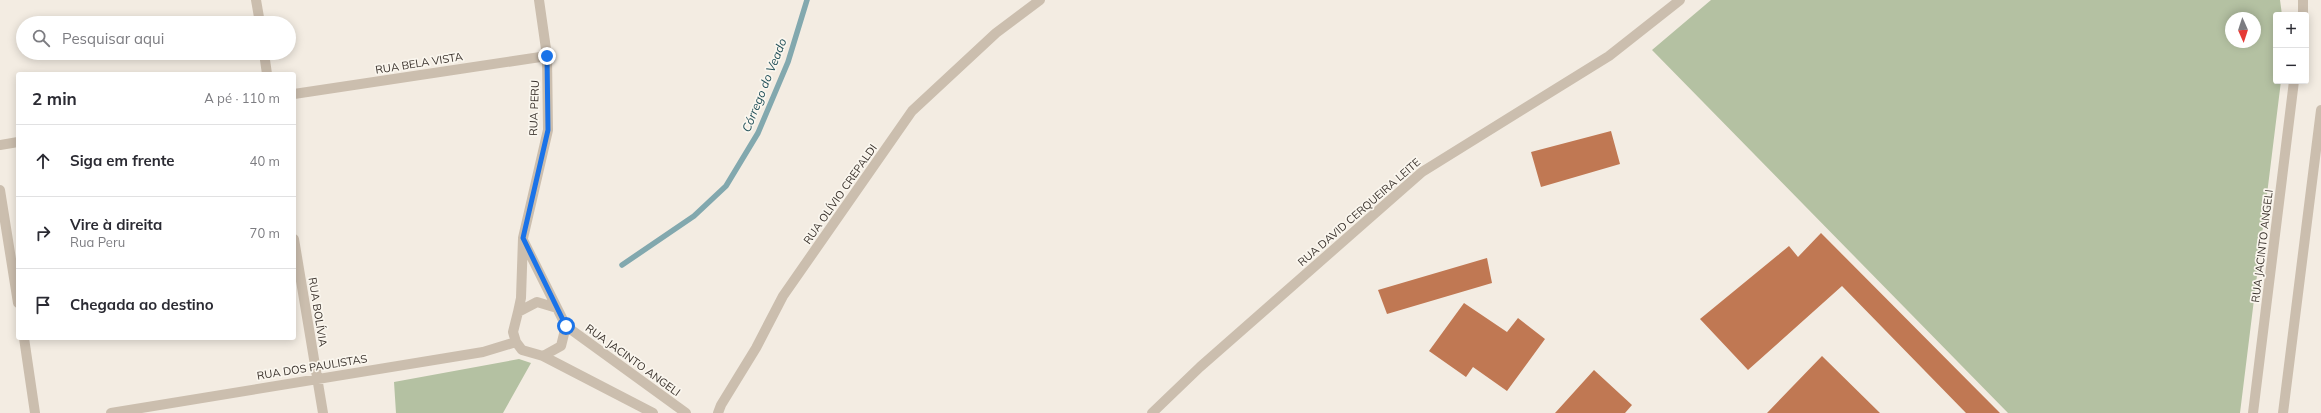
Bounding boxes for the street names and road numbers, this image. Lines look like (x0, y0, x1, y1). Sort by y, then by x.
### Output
street label: RUA BELA VISTA (374, 49, 464, 77)
street label: RUA PERU (526, 80, 542, 136)
street label: RUA OLÍVIO CREPALDI (800, 141, 880, 247)
street label: RUA DAVID CERQUEIRA LEITE (1295, 155, 1423, 269)
street label: RUA JACINTO ANGELI (2248, 189, 2276, 303)
street label: RUA BOLÍVIA (306, 276, 330, 348)
street label: RUA JACINTO ANGELI (583, 321, 683, 399)
street label: RUA DOS PAULISTAS (256, 351, 368, 383)

